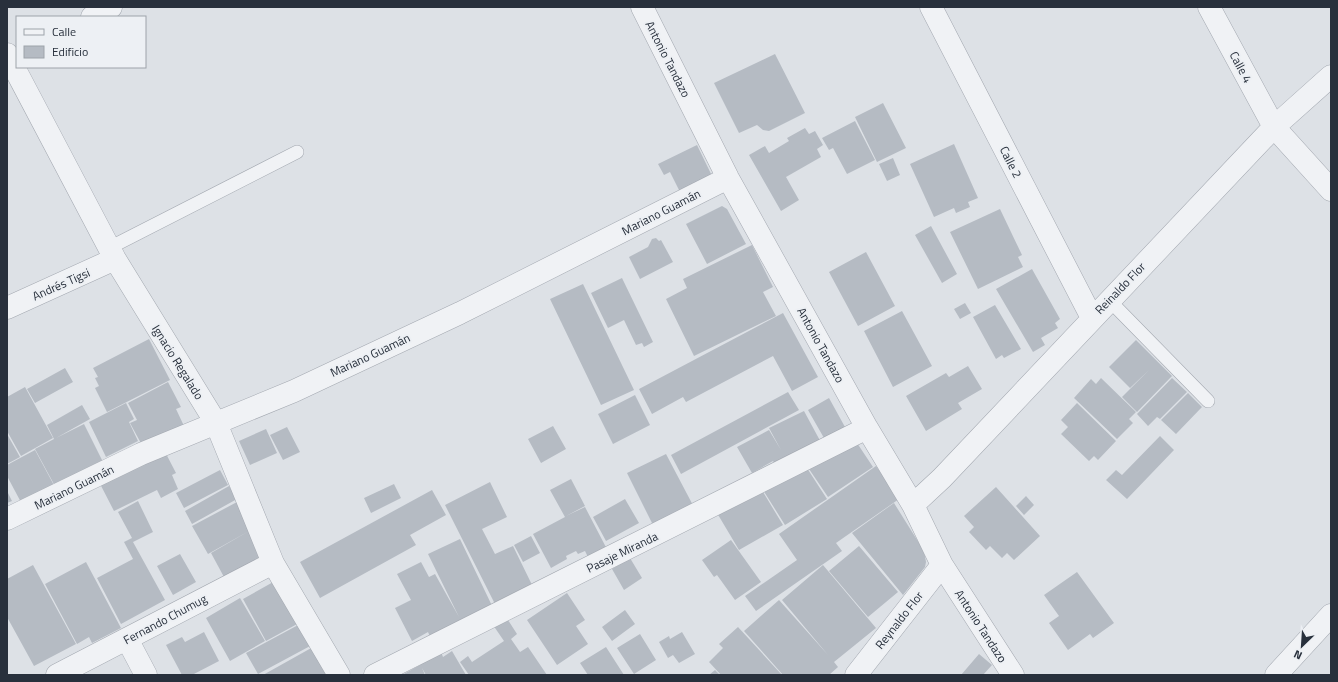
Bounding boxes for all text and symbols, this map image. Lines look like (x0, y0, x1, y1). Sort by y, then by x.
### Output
legend (16, 16, 146, 68)
street label: Antonio Tandazo (640, 17, 696, 101)
text: Calle (52, 22, 76, 41)
text: Edificio (52, 42, 88, 61)
street label: Calle 4 (1225, 48, 1257, 86)
street label: Calle 2 (995, 143, 1027, 181)
street label: Mariano Guamán (618, 184, 704, 240)
street label: Reinaldo Flor (1090, 258, 1150, 318)
street label: Andrés Tigsi (29, 263, 93, 305)
street label: Antonio Tandazo (792, 304, 850, 386)
street label: Ignacio Regalado (147, 321, 209, 403)
street label: Mariano Guamán (327, 328, 413, 382)
street label: Mariano Guamán (31, 459, 117, 515)
street label: Pasaje Miranda (583, 526, 661, 578)
street label: Antonio Tandazo (950, 586, 1012, 666)
street label: Reynaldo Flor (870, 587, 928, 653)
street label: Fernando Chumug (120, 589, 210, 649)
north arrow (1282, 626, 1322, 666)
text: N (1291, 646, 1305, 664)

